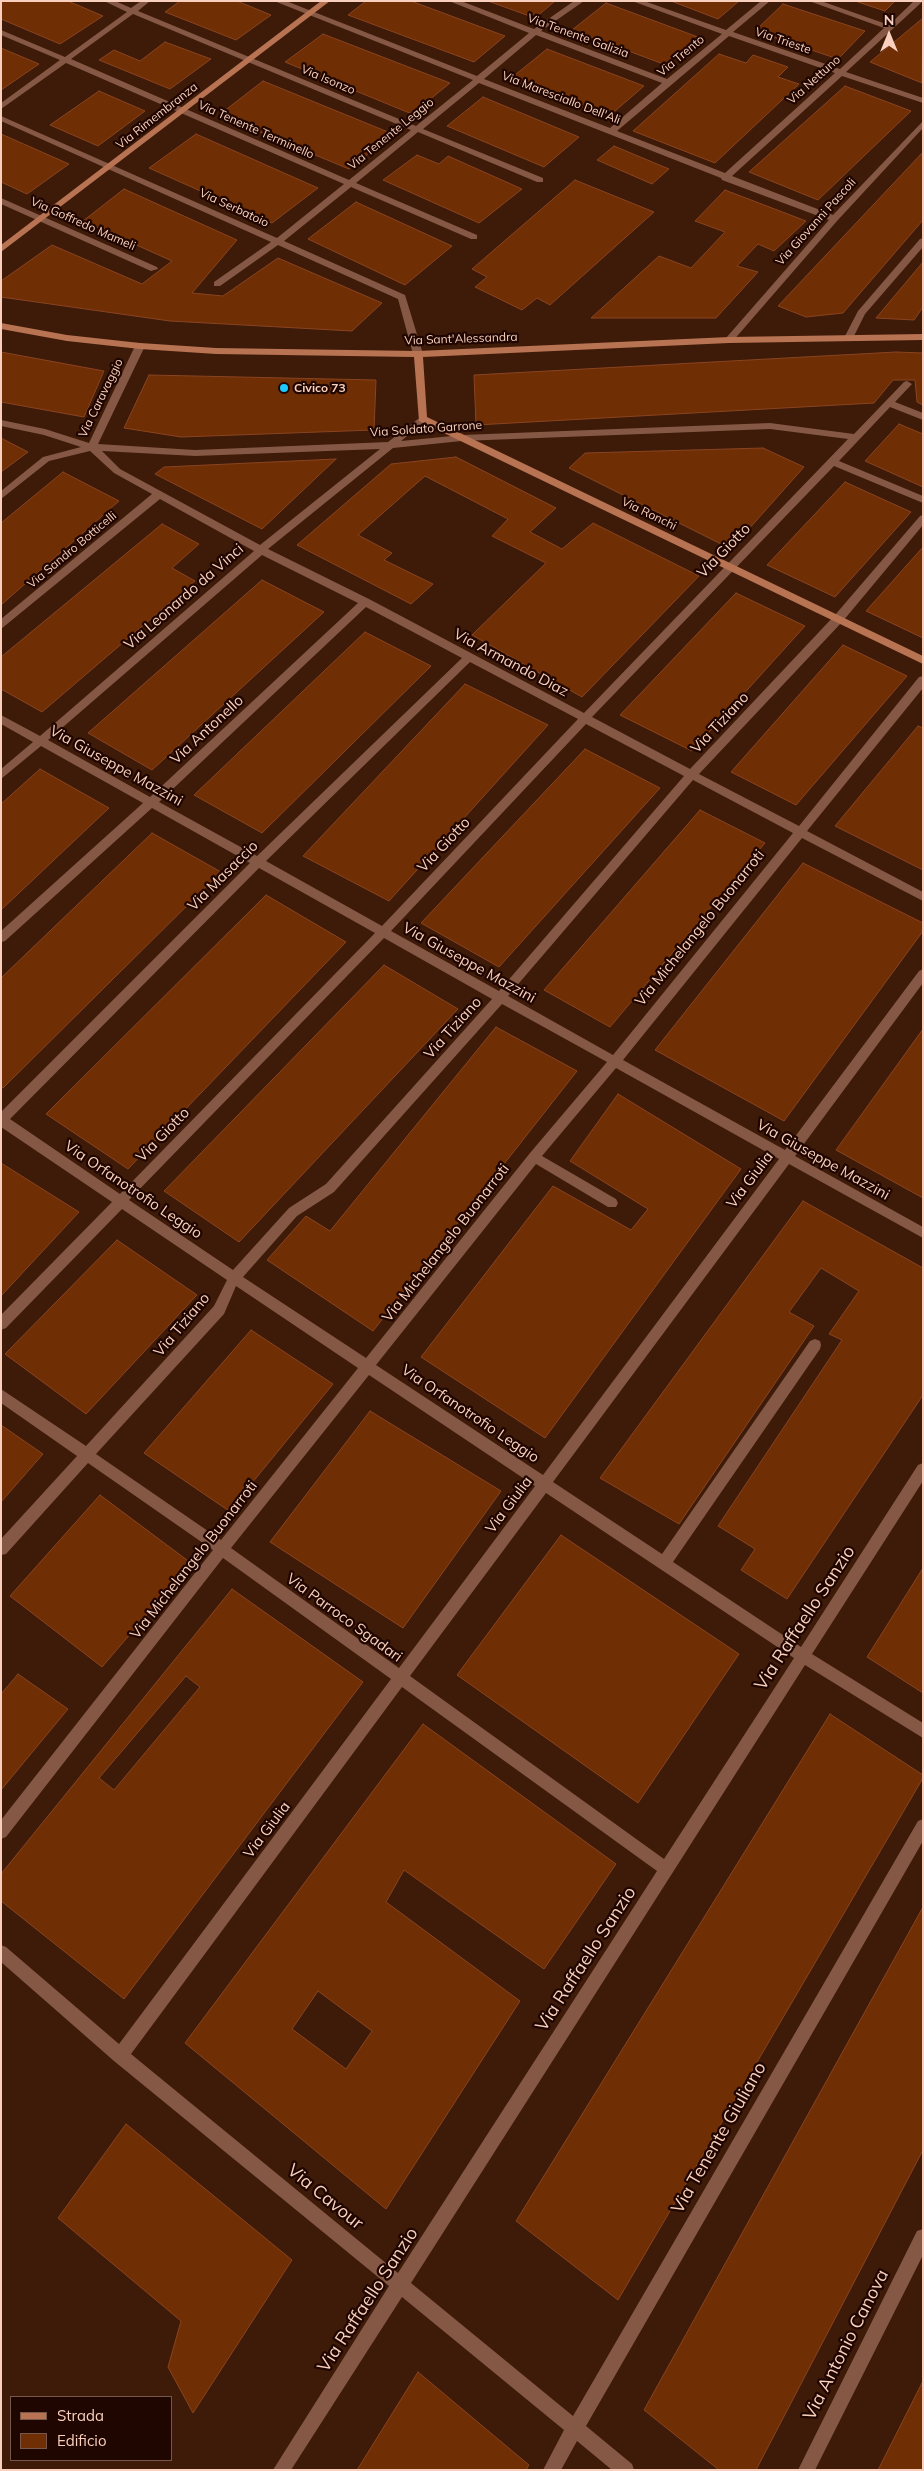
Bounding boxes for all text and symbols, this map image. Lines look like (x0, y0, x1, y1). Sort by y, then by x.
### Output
north arrow (864, 10, 914, 60)
street label: Via Tenente Galizia (525, 11, 631, 61)
text: N (884, 11, 894, 29)
street label: Via Trieste (753, 25, 813, 57)
street label: Via Trento (655, 32, 707, 80)
street label: Via Nettuno (785, 53, 843, 107)
street label: Via Isonzo (299, 62, 357, 98)
street label: Via Maresciallo Dell'Ali (500, 69, 622, 127)
street label: Via Rimembranza (113, 80, 201, 152)
street label: Via Tenente Leggio (345, 95, 437, 173)
street label: Via Tenente Terminello (196, 98, 316, 162)
street label: Via Giovanni Pascoli (773, 175, 859, 269)
street label: Via Serbatoio (197, 186, 271, 230)
street label: Via Goffredo Mameli (28, 194, 138, 254)
street label: Via Sant'Alessandra (404, 330, 518, 348)
street label: Via Caravaggio (76, 356, 126, 440)
place label: Civico 73 (294, 381, 346, 395)
marker: Civico 73 (278, 382, 290, 394)
street label: Via Soldato Garrone (369, 418, 483, 440)
street label: Via Ronchi (619, 494, 679, 534)
street label: Via Sandro Botticelli (25, 509, 119, 591)
street label: Via Giotto (694, 520, 754, 582)
street label: Via Leonardo da Vinci (121, 540, 247, 654)
street label: Via Armando Diaz (451, 625, 571, 701)
street label: Via Tiziano (687, 689, 753, 757)
street label: Via Antonello (167, 692, 247, 768)
street label: Via Giuseppe Mazzini (46, 722, 186, 810)
street label: Via Giotto (414, 814, 474, 876)
street label: Via Masaccio (184, 837, 262, 915)
street label: Via Michelangelo Buonarroti (631, 846, 769, 1010)
street label: Via Giuseppe Mazzini (399, 919, 539, 1007)
street label: Via Tiziano (420, 993, 486, 1063)
street label: Via Giotto (133, 1104, 193, 1166)
street label: Via Giuseppe Mazzini (753, 1116, 893, 1204)
street label: Via Orfanotrofio Leggio (61, 1137, 205, 1243)
street label: Via Giulia (723, 1148, 777, 1212)
street label: Via Michelangelo Buonarroti (379, 1160, 513, 1326)
street label: Via Tiziano (150, 1290, 214, 1360)
street label: Via Orfanotrofio Leggio (398, 1361, 542, 1467)
street label: Via Giulia (482, 1473, 536, 1537)
street label: Via Michelangelo Buonarroti (127, 1477, 261, 1643)
street label: Via Raffaello Sanzio (750, 1542, 860, 1694)
street label: Via Parroco Sgadari (283, 1570, 405, 1666)
street label: Via Giulia (240, 1798, 294, 1862)
street label: Via Raffaello Sanzio (531, 1883, 641, 2035)
street label: Via Tenente Giuliano (667, 2058, 771, 2218)
street label: Via Cavour (283, 2160, 367, 2234)
street label: Via Raffaello Sanzio (313, 2224, 423, 2376)
street label: Via Antonio Canova (799, 2266, 893, 2424)
legend (10, 2396, 172, 2461)
text: Strada (57, 2406, 104, 2425)
text: Edificio (57, 2431, 107, 2450)

